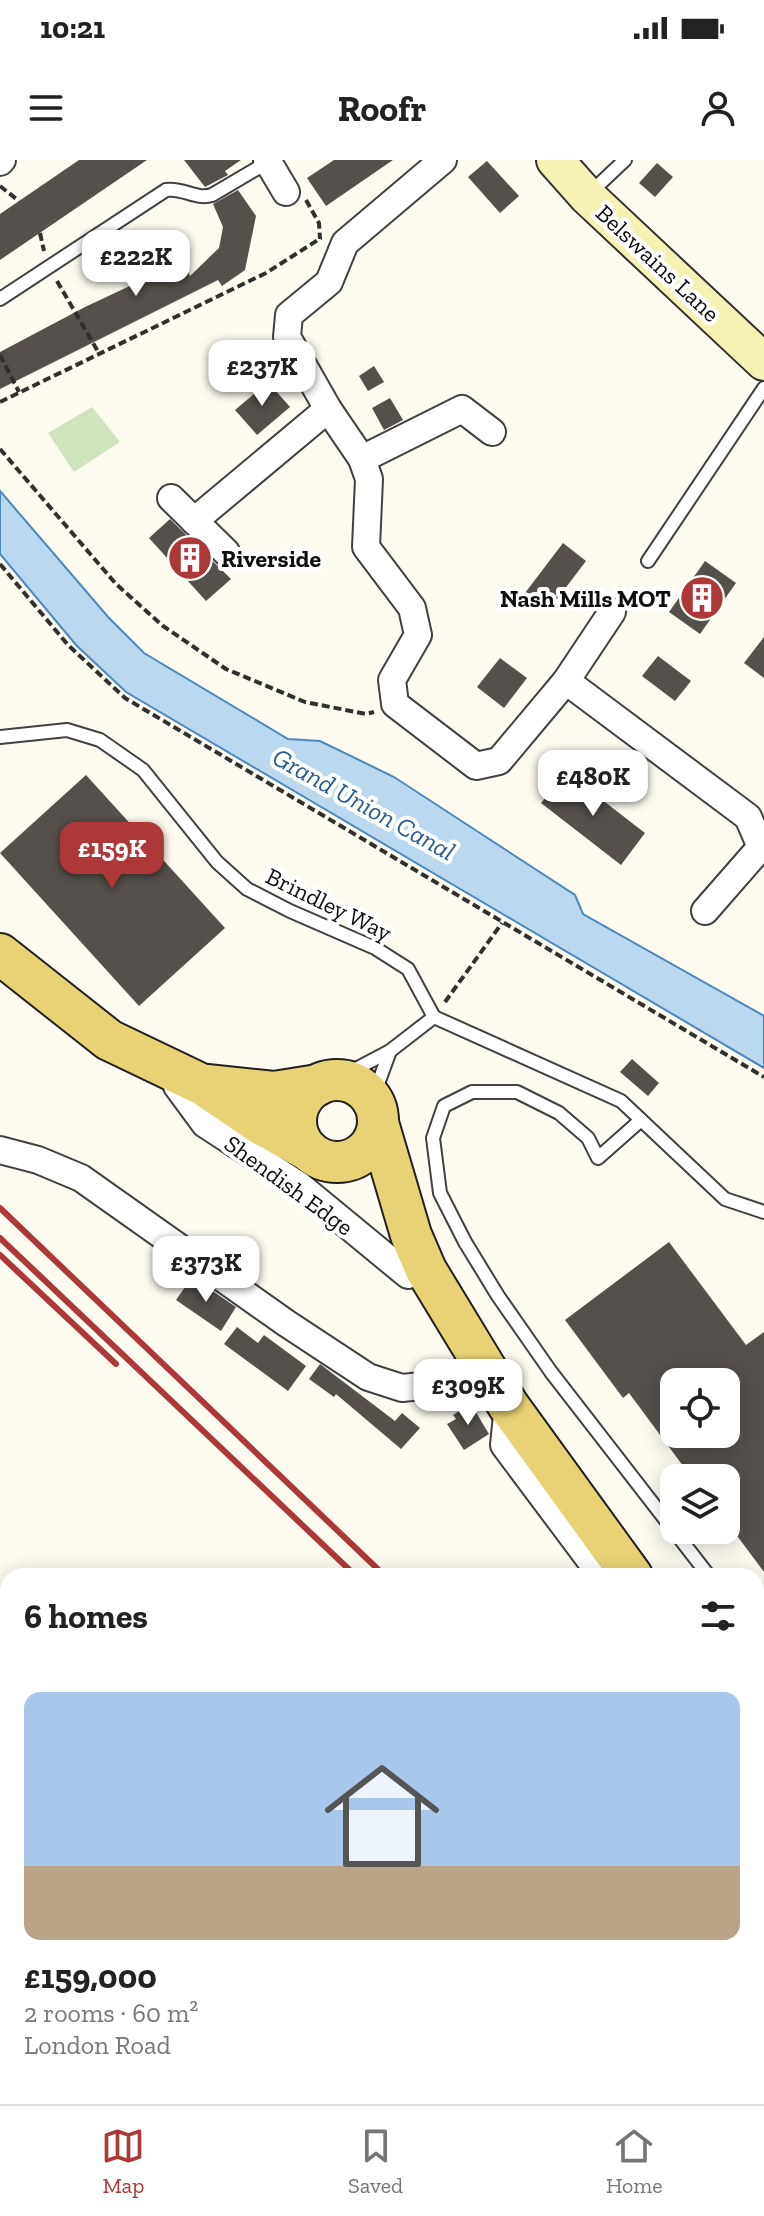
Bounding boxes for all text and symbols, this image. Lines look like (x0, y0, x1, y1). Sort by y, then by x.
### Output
text: 10:21 (40, 10, 105, 46)
icon: menu (24, 86, 68, 130)
icon: person (696, 86, 740, 130)
text: Roofr (338, 87, 426, 130)
street label: Belswains Lane (590, 198, 726, 328)
pin: £222K (80, 230, 192, 298)
text: £222K (100, 240, 172, 272)
pin: £237K (206, 340, 318, 408)
text: £237K (226, 350, 298, 382)
building icon: Riverside (166, 534, 214, 582)
place label: Riverside (221, 544, 321, 573)
building icon: Nash Mills MOT (678, 574, 726, 622)
place label: Nash Mills MOT (500, 584, 671, 613)
water label: Grand Union Canal (267, 741, 461, 867)
pin: £480K (537, 750, 649, 818)
text: £480K (556, 760, 630, 792)
pin: £159K (56, 822, 168, 890)
text: £159K (78, 832, 146, 864)
street label: Brindley Way (261, 861, 397, 947)
street label: Shendish Edge (219, 1129, 359, 1241)
pin: £373K (150, 1236, 262, 1304)
text: £373K (171, 1246, 241, 1278)
pin: £309K (412, 1359, 524, 1427)
map controls (660, 1368, 740, 1544)
button: locate (660, 1368, 740, 1448)
text: £309K (431, 1369, 505, 1401)
button: layers (660, 1464, 740, 1544)
icon: filters (696, 1594, 740, 1638)
text: 6 homes (24, 1596, 148, 1637)
icon: home (310, 1744, 454, 1888)
text: £159,000 (24, 1956, 157, 1997)
text: 2 rooms · 60 m² (24, 1997, 198, 2029)
text: London Road (24, 2029, 171, 2061)
tab: Map (101, 2124, 145, 2199)
tab: Saved (348, 2124, 403, 2199)
tab: Home (606, 2124, 663, 2199)

